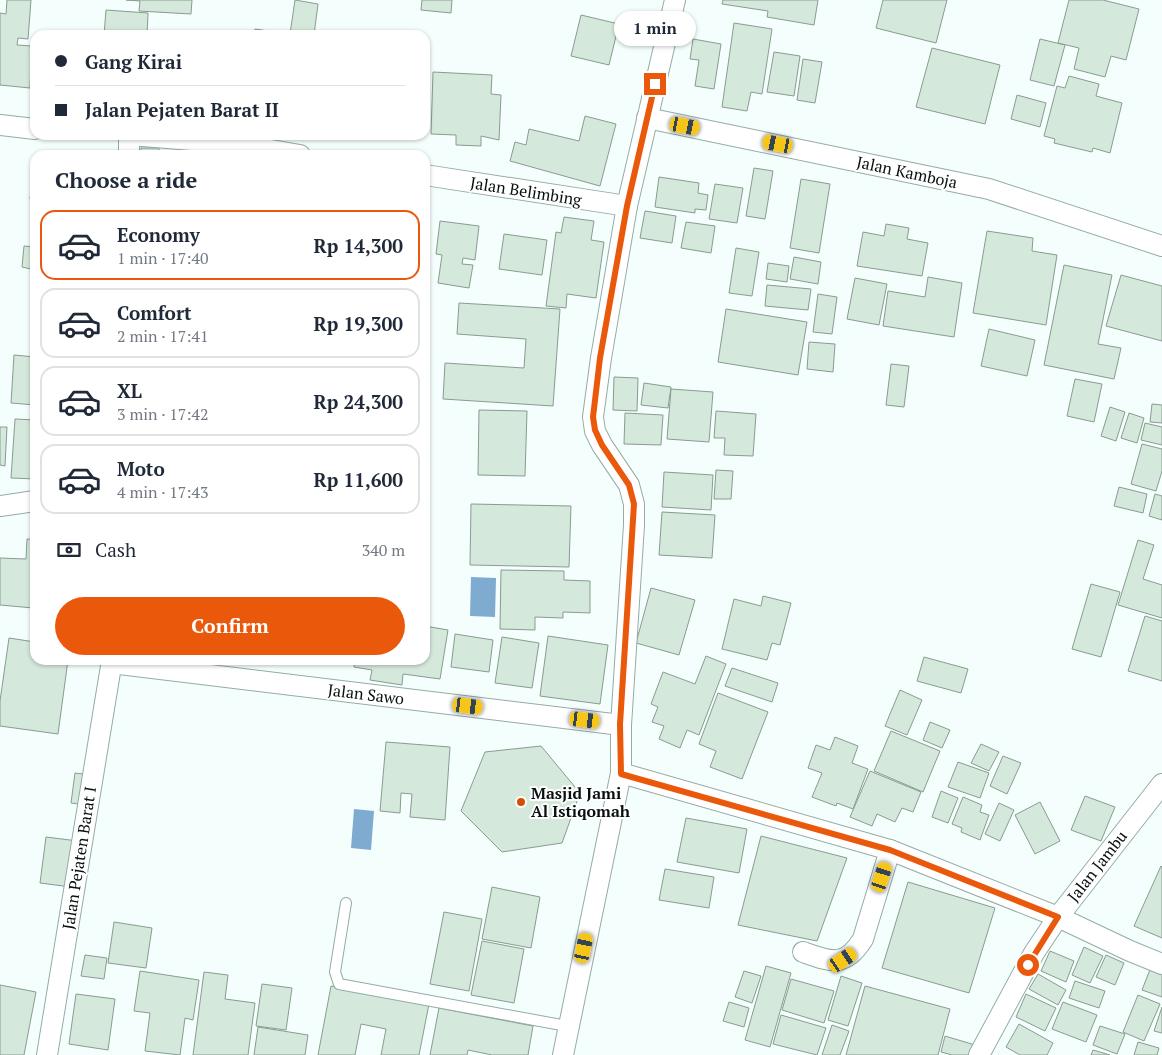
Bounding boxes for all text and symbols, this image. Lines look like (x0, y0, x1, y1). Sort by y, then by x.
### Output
callout: 1 min (614, 12, 696, 46)
text: 1 min (633, 17, 677, 39)
text: Gang Kirai (85, 49, 182, 74)
route end (644, 73, 666, 95)
text: Jalan Pejaten Barat II (85, 97, 279, 122)
car (668, 116, 701, 136)
car (761, 134, 794, 154)
street label: Jalan Kamboja (855, 151, 959, 193)
text: Choose a ride (55, 165, 197, 194)
street label: Jalan Belimbing (469, 171, 584, 211)
text: Economy (117, 222, 200, 247)
icon: car (57, 223, 102, 268)
text: Rp 14,300 (314, 233, 403, 258)
text: 1 min · 17:40 (117, 247, 209, 269)
text: Comfort (117, 300, 192, 325)
icon: car (57, 301, 102, 346)
text: Rp 19,300 (314, 311, 403, 336)
text: 2 min · 17:41 (117, 325, 209, 347)
text: XL (117, 378, 142, 403)
icon: car (57, 379, 102, 424)
text: Rp 24,300 (314, 389, 403, 414)
text: 3 min · 17:42 (117, 403, 209, 425)
text: Moto (117, 456, 165, 481)
icon: car (57, 457, 102, 502)
text: Rp 11,600 (314, 467, 403, 492)
text: 4 min · 17:43 (117, 481, 209, 503)
icon: cash (55, 536, 83, 564)
text: Cash (95, 537, 136, 562)
text: 340 m (362, 539, 405, 561)
button: Confirm (55, 597, 405, 655)
street label: Jalan Sawo (327, 678, 406, 710)
car (452, 697, 483, 715)
car (569, 711, 600, 729)
place label: Masjid Jami Al Istiqomah (531, 782, 631, 822)
street label: Jalan Pejaten Barat I (57, 785, 101, 931)
marker: Masjid Jami Al Istiqomah (515, 796, 527, 808)
street label: Jalan Jambu (1062, 826, 1132, 906)
car (870, 860, 893, 894)
car (573, 932, 594, 964)
car (826, 945, 859, 975)
route start (1017, 954, 1039, 976)

